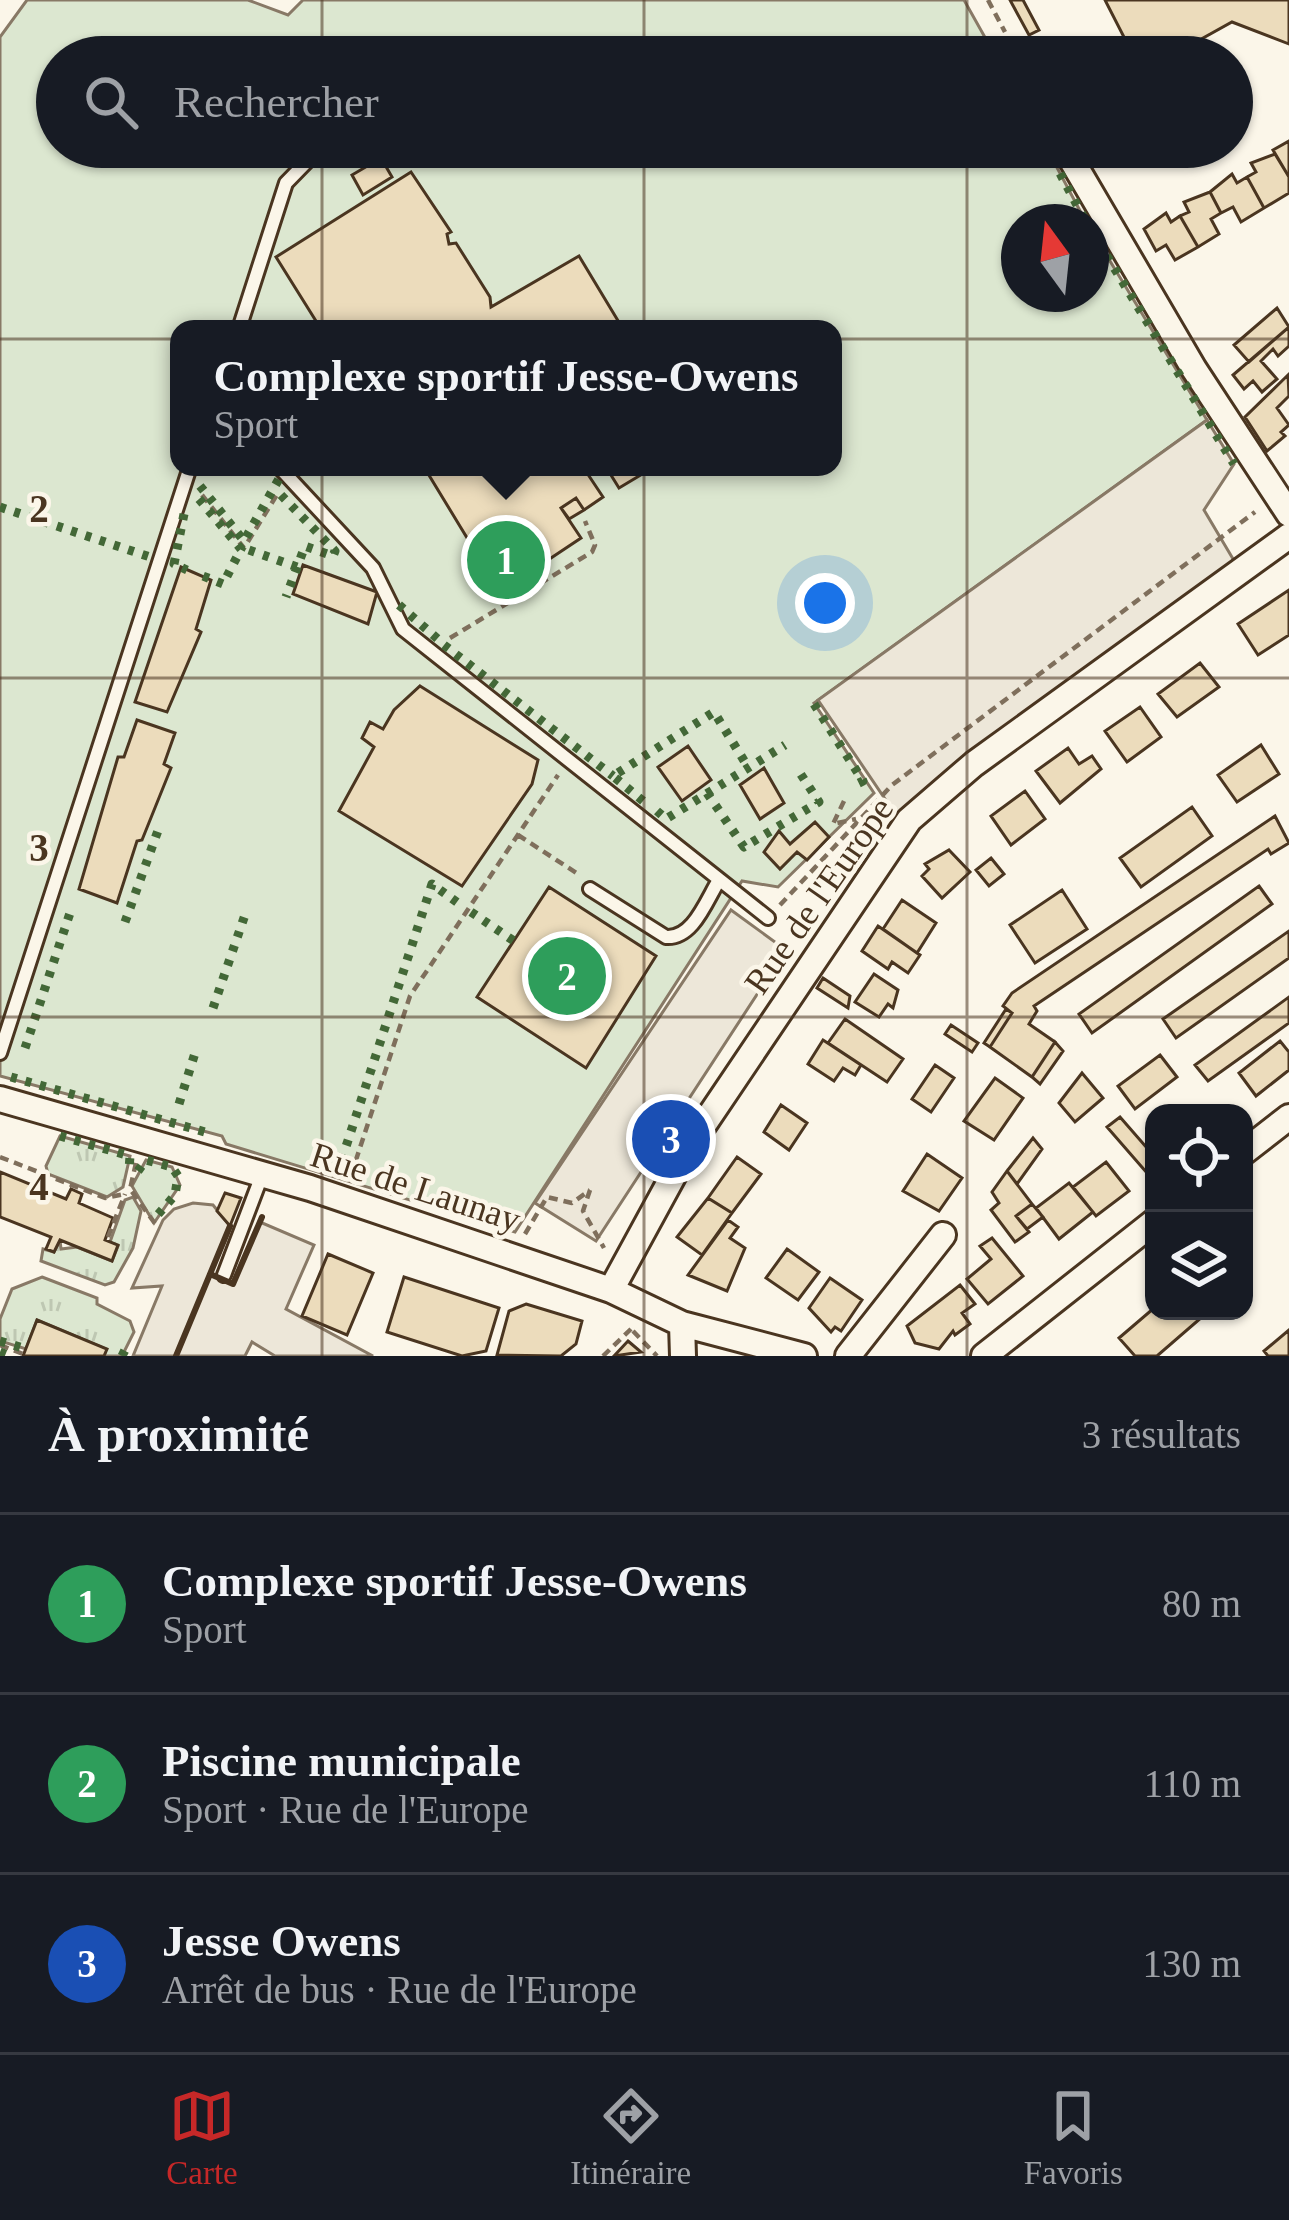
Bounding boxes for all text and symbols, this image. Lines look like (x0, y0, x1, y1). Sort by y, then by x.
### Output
search box (36, 36, 1253, 168)
icon: search (78, 69, 144, 135)
text: Rechercher (174, 77, 379, 127)
north arrow (1001, 204, 1109, 312)
popup (170, 320, 842, 476)
text: Complexe sportif Jesse-Owens (214, 351, 798, 401)
text: Sport (214, 403, 298, 446)
text: 2 (29, 487, 49, 530)
pin: 1 (467, 515, 545, 605)
your location (795, 573, 855, 633)
street label: Rue de l'Europe (736, 790, 901, 1001)
text: 3 (29, 826, 49, 869)
pin: 2 (528, 931, 606, 1021)
pin: 3 (632, 1094, 710, 1184)
map controls (1145, 1104, 1253, 1320)
button: locate (1145, 1104, 1253, 1212)
street label: Rue de Launay (306, 1134, 525, 1240)
text: 4 (29, 1165, 49, 1208)
button: layers (1145, 1212, 1253, 1320)
text: À proximité (48, 1406, 309, 1462)
text: 3 résultats (1082, 1413, 1241, 1456)
text: Complexe sportif Jesse-Owens (162, 1556, 747, 1606)
text: 1 (77, 1582, 97, 1625)
text: 80 m (1162, 1582, 1241, 1625)
text: Sport (162, 1608, 247, 1651)
text: Piscine municipale (162, 1736, 521, 1786)
text: 2 (77, 1762, 97, 1805)
text: 110 m (1144, 1762, 1241, 1805)
text: Sport · Rue de l'Europe (162, 1788, 529, 1831)
text: Jesse Owens (162, 1916, 401, 1966)
text: 3 (77, 1942, 97, 1985)
text: 130 m (1142, 1942, 1241, 1985)
text: Arrêt de bus · Rue de l'Europe (162, 1968, 637, 2011)
tab: Carte (166, 2083, 238, 2192)
tab: Itinéraire (570, 2083, 691, 2192)
tab: Favoris (1024, 2083, 1123, 2192)

